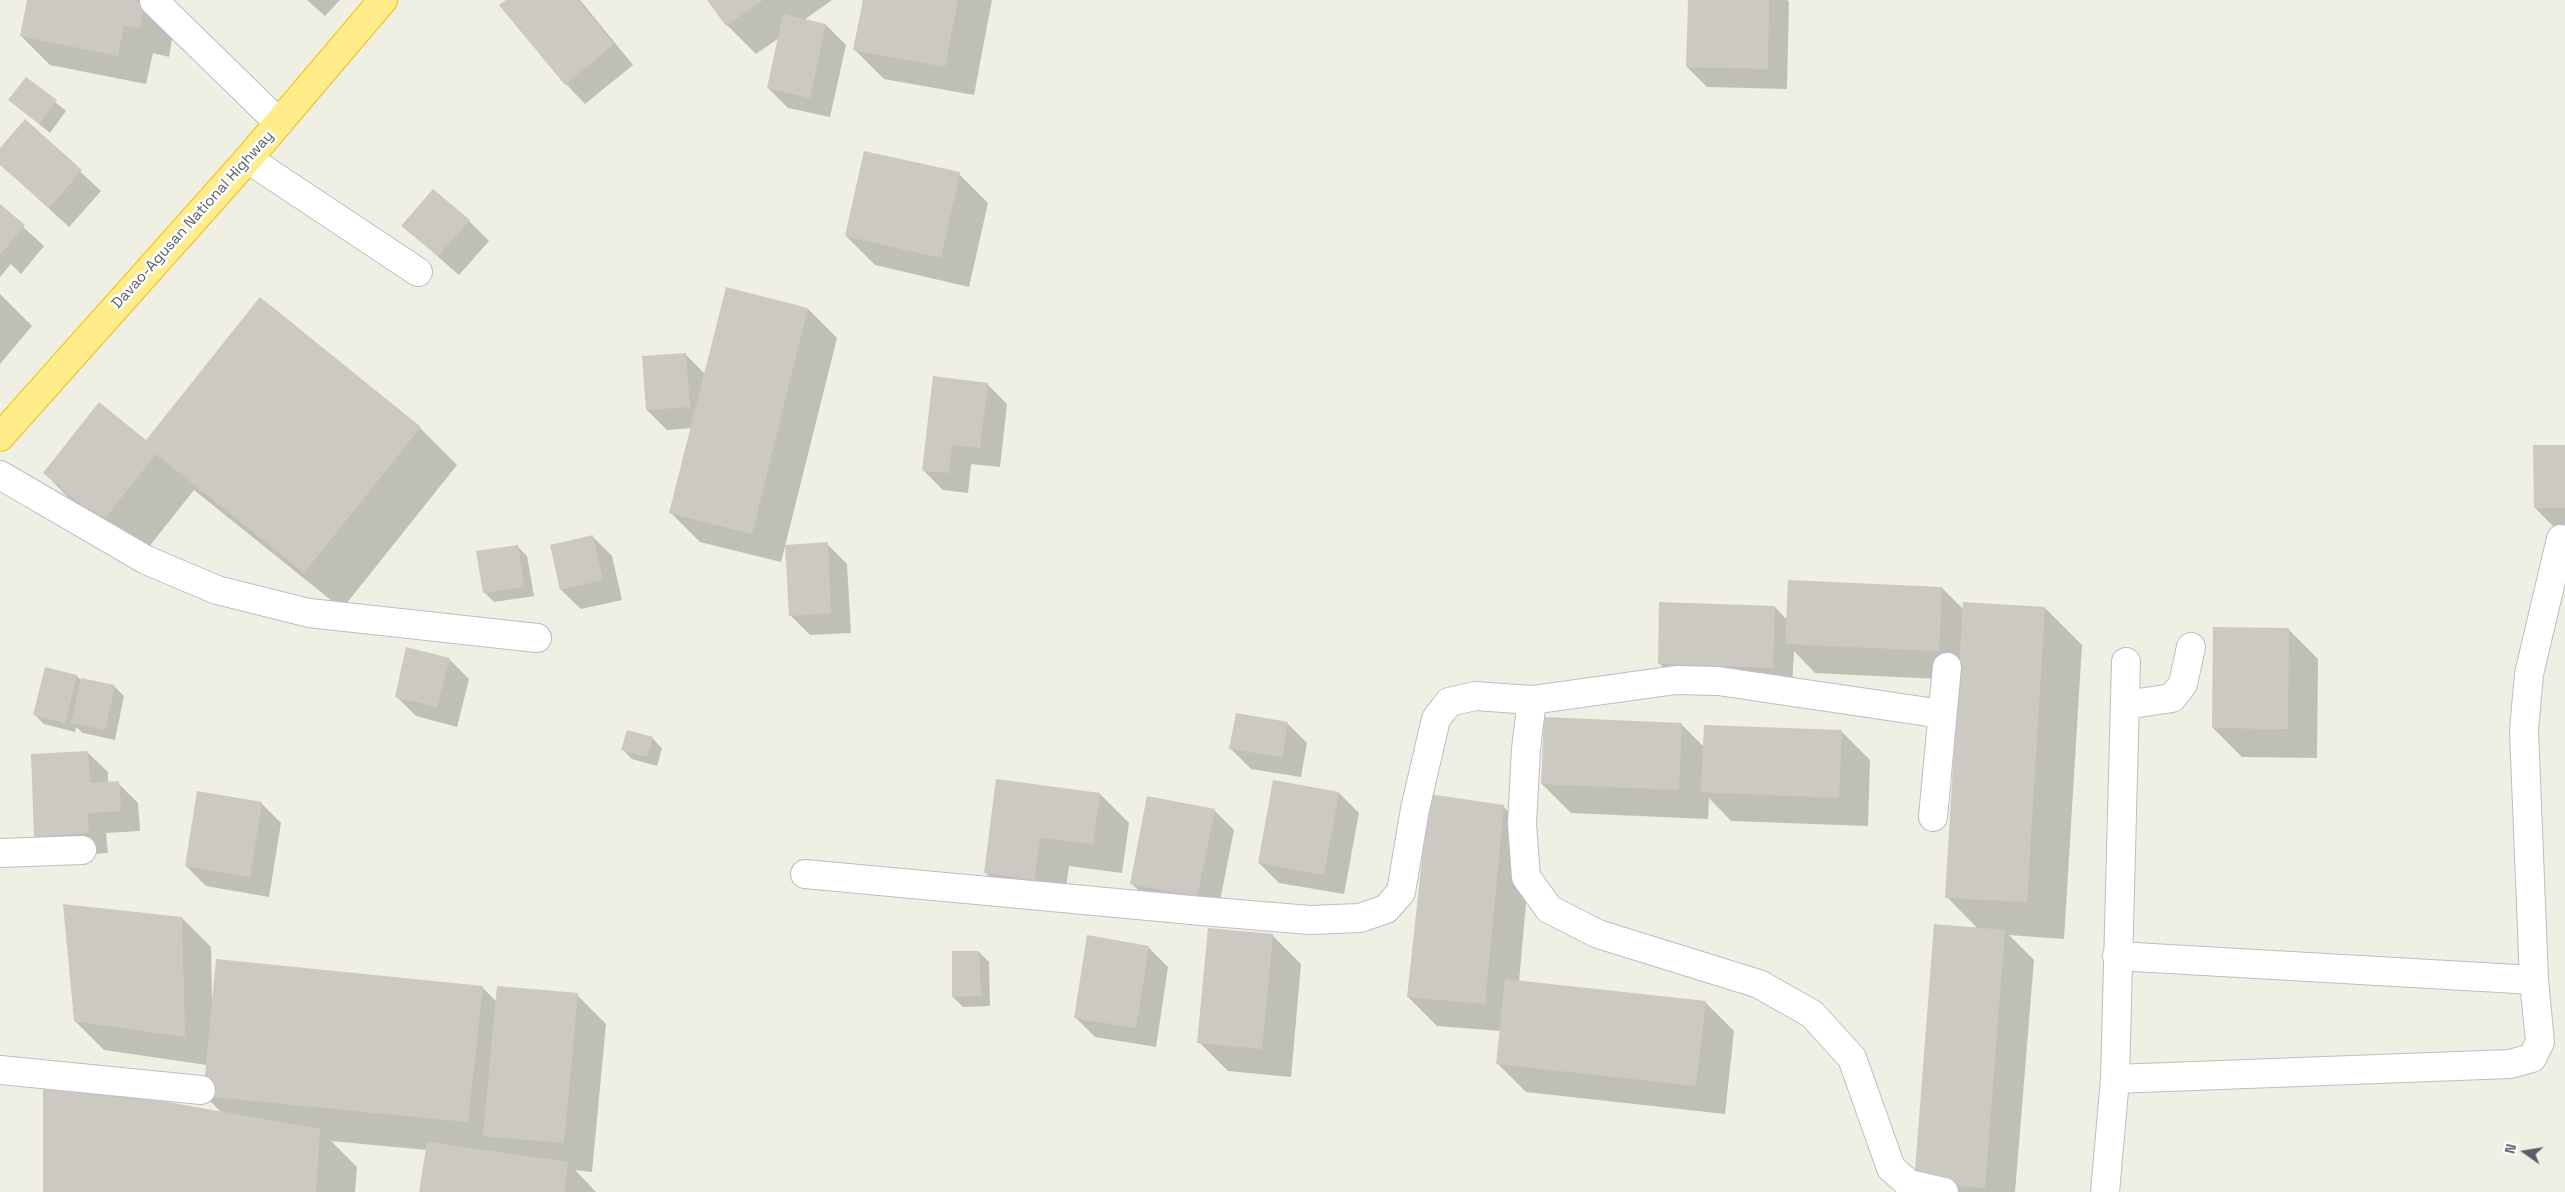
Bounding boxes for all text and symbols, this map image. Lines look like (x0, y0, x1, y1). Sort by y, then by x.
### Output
street label: Davao-Agusan National Highway (108, 127, 278, 313)
north arrow (2500, 1127, 2550, 1177)
text: N (2501, 1142, 2520, 1155)

